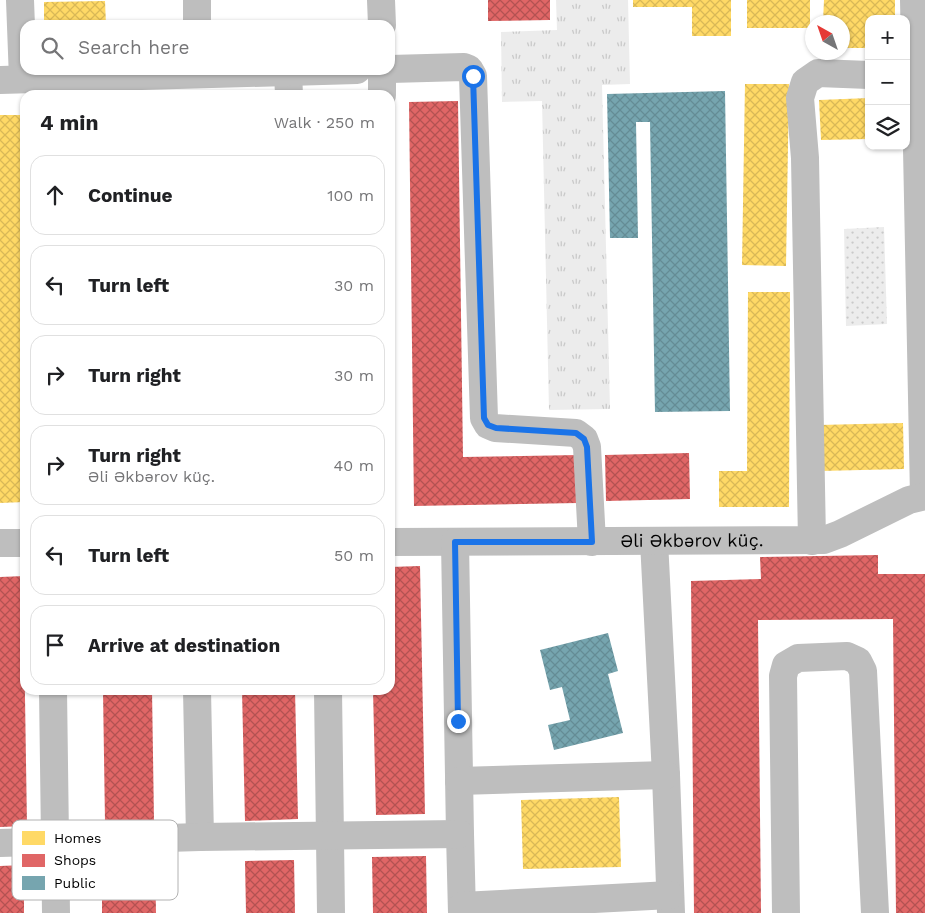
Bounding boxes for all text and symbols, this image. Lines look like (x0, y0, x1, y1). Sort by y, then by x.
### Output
north arrow (805, 15, 850, 60)
map controls (865, 15, 910, 150)
button: + (865, 15, 910, 60)
search box (20, 20, 395, 75)
icon: search (38, 34, 66, 62)
text: Search here (78, 36, 189, 59)
button: − (865, 60, 910, 105)
route start (462, 65, 485, 88)
button: layers (865, 105, 910, 150)
text: 4 min (40, 110, 98, 135)
text: Walk · 250 m (274, 113, 375, 132)
icon: ahead (41, 181, 69, 209)
text: Continue (88, 184, 172, 207)
text: 100 m (327, 186, 374, 205)
icon: left (41, 271, 69, 299)
text: Turn left (88, 274, 169, 297)
text: 30 m (334, 276, 374, 295)
icon: right (41, 361, 69, 389)
text: Turn right (88, 364, 181, 387)
text: 30 m (334, 366, 374, 385)
text: Turn right (88, 444, 181, 467)
icon: right (41, 451, 69, 479)
text: 40 m (334, 456, 374, 475)
text: Əli Əkbərov küç. (88, 467, 215, 486)
street label: Əli Əkbərov küç. (620, 529, 764, 551)
icon: left (41, 541, 69, 569)
text: Turn left (88, 544, 169, 567)
text: 50 m (334, 546, 374, 565)
icon: arrive (41, 631, 69, 659)
text: Arrive at destination (88, 634, 280, 657)
route end (447, 710, 470, 733)
legend (12, 820, 178, 900)
text: Homes (54, 830, 101, 846)
text: Shops (54, 852, 96, 868)
text: Public (54, 875, 96, 891)

